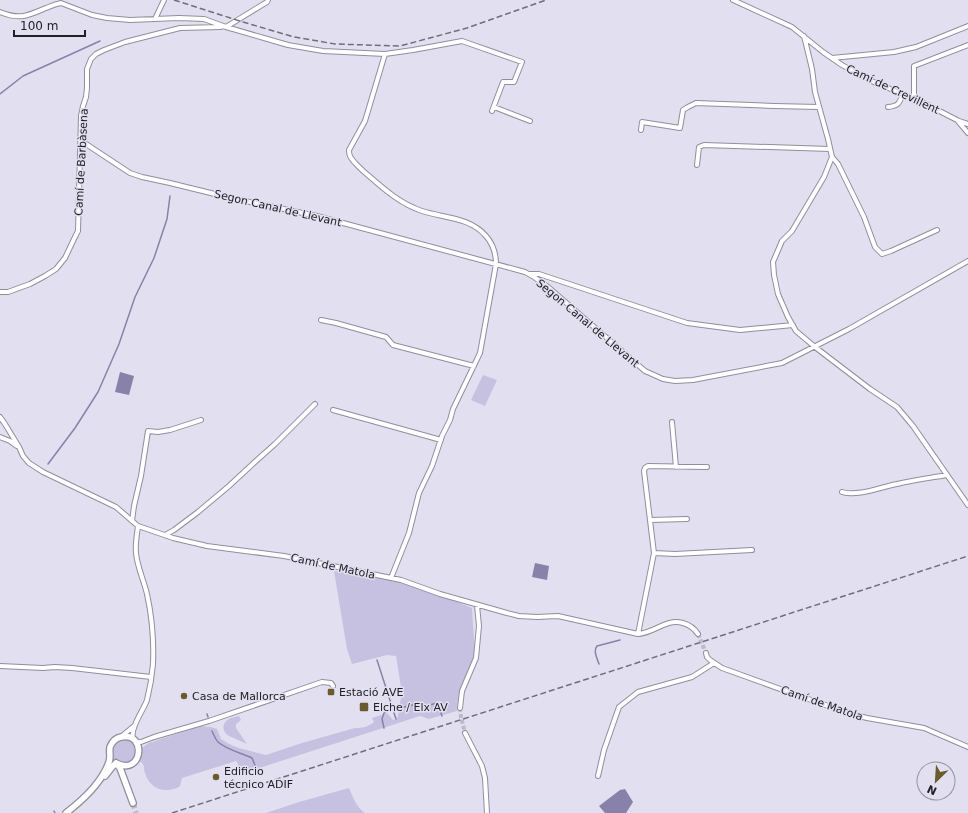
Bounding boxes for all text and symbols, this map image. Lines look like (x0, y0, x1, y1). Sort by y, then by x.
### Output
scale bar (14, 12, 85, 38)
text: 100 m (20, 19, 58, 33)
street label: Camí de Crevillent (844, 62, 942, 117)
street label: Camí de Barbàsena (72, 108, 91, 216)
street label: Segon Canal de Llevant (213, 187, 344, 230)
street label: Segon Canal de Llevant (534, 277, 642, 371)
street label: Camí de Matola (289, 551, 376, 582)
street label: Camí de Matola (779, 683, 865, 724)
place label: Estació AVE (339, 686, 403, 699)
marker: Estació AVE (326, 687, 336, 697)
place label: Casa de Mallorca (192, 690, 286, 703)
marker: Casa de Mallorca (179, 691, 189, 701)
marker: Elche / Elx AV (358, 701, 370, 713)
place label: Elche / Elx AV (373, 701, 448, 714)
north arrow (916, 761, 956, 801)
place label: Edificio técnico ADIF (224, 765, 293, 791)
marker: Edificio técnico ADIF (211, 772, 221, 782)
text: N (925, 782, 939, 797)

